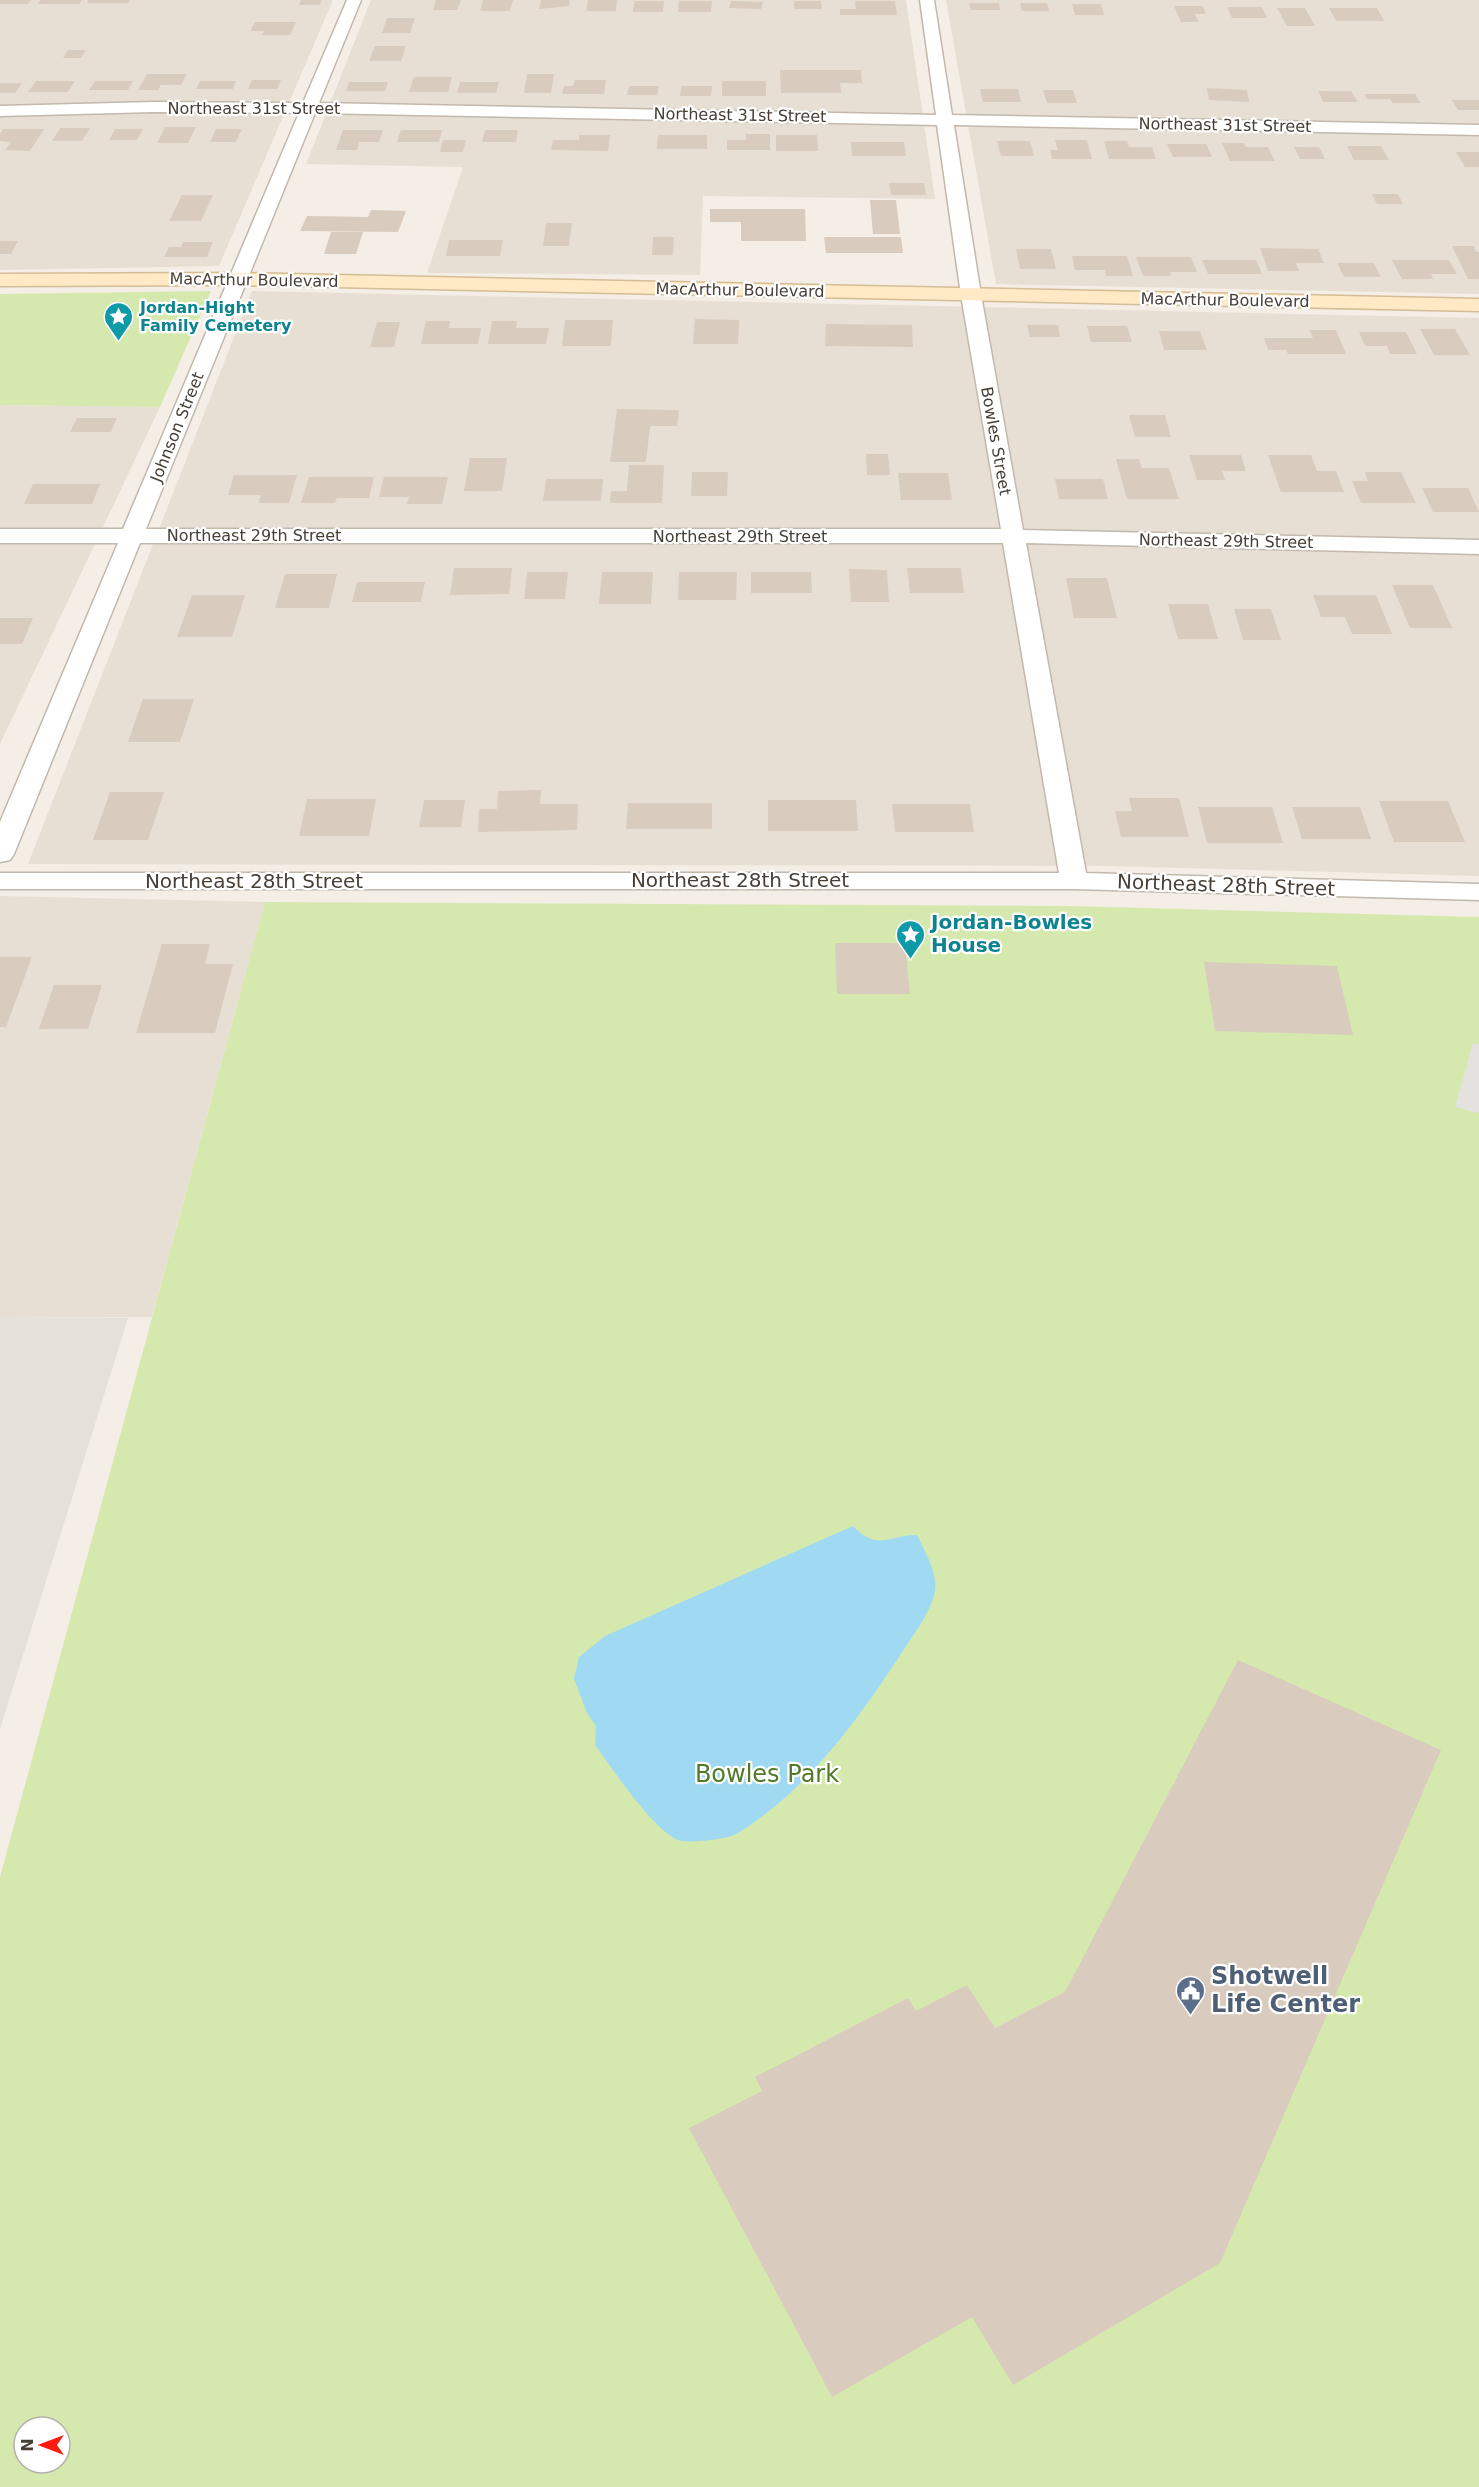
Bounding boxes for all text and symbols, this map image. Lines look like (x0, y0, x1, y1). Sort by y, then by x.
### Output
street label: Northeast 31st Street (168, 99, 340, 118)
street label: Northeast 31st Street (653, 104, 827, 126)
street label: Northeast 31st Street (1138, 114, 1312, 136)
street label: MacArthur Boulevard (169, 269, 339, 291)
street label: MacArthur Boulevard (655, 279, 825, 301)
street label: MacArthur Boulevard (1140, 289, 1310, 311)
place label: Jordan-Hight Family Cemetery (139, 298, 292, 335)
place icon: Jordan-Hight Family Cemetery (103, 300, 135, 342)
street label: Johnson Street (146, 369, 208, 486)
street label: Bowles Street (977, 385, 1015, 497)
street label: Northeast 29th Street (167, 526, 341, 545)
street label: Northeast 29th Street (653, 527, 827, 546)
street label: Northeast 29th Street (1139, 530, 1313, 552)
street label: Northeast 28th Street (631, 868, 849, 892)
street label: Northeast 28th Street (145, 869, 363, 893)
street label: Northeast 28th Street (1117, 869, 1336, 901)
place label: Jordan-Bowles House (929, 910, 1092, 957)
place icon: Jordan-Bowles House (894, 918, 926, 960)
park label: Bowles Park (695, 1760, 839, 1788)
place label: Shotwell Life Center (1211, 1962, 1360, 2018)
public building icon: Shotwell Life Center (1174, 1974, 1206, 2016)
north arrow (12, 2415, 72, 2475)
text: N (18, 2438, 37, 2452)

